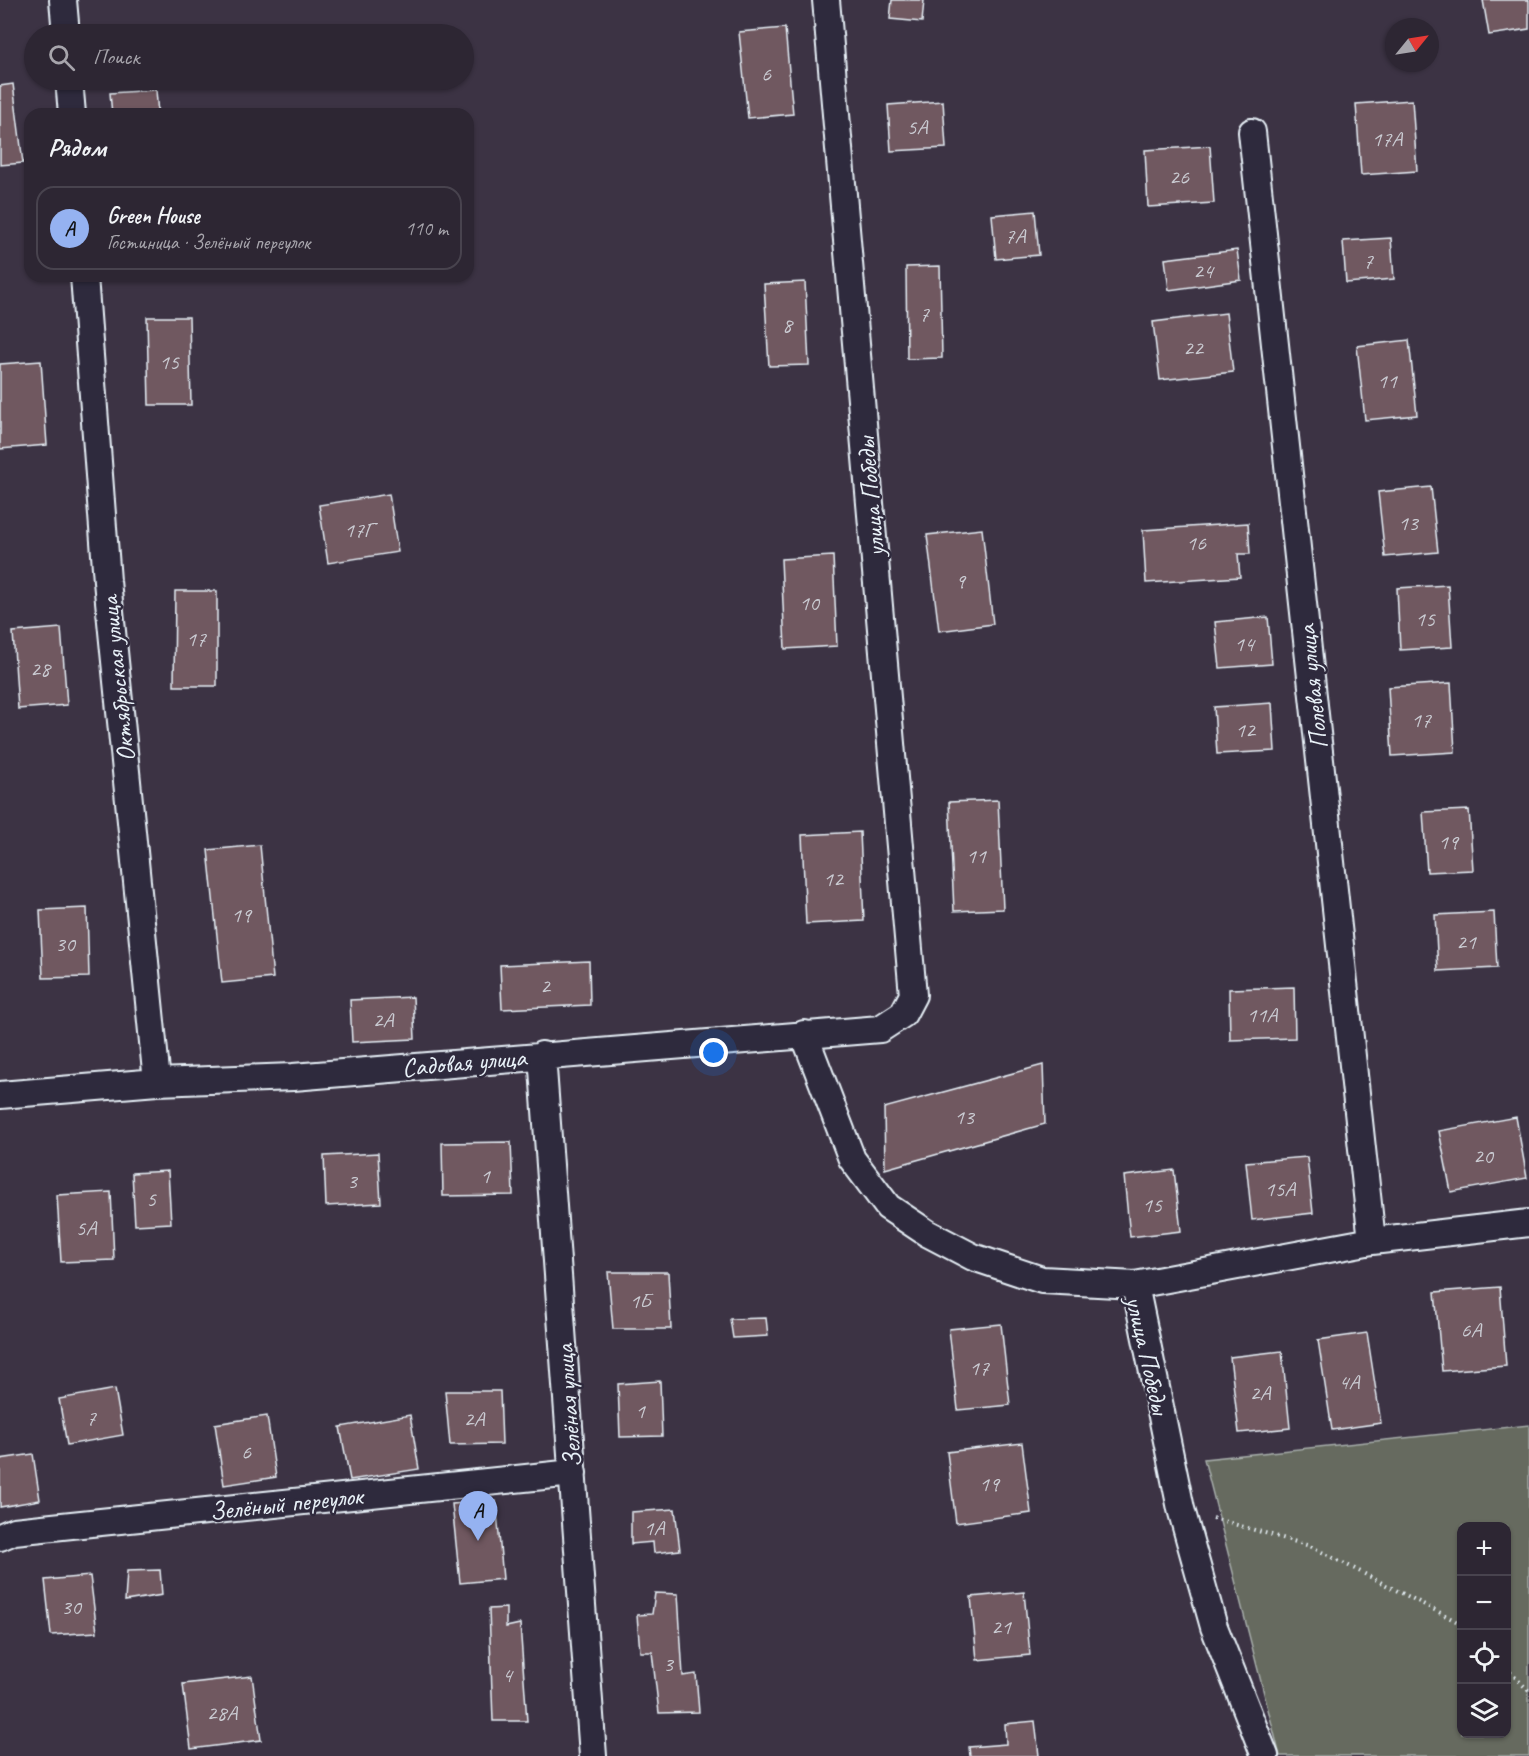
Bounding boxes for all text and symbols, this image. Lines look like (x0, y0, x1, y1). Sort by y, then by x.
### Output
north arrow (1385, 18, 1439, 72)
search box (24, 24, 474, 90)
icon: search (45, 41, 78, 74)
text: Поиск (93, 43, 139, 71)
house number: 6 (761, 60, 772, 88)
house number: 5А (907, 113, 928, 141)
house number: 17А (1372, 125, 1403, 153)
text: Рядом (48, 131, 106, 164)
house number: 26 (1169, 163, 1190, 191)
text: Green House (107, 202, 200, 230)
text: A (64, 216, 75, 241)
text: 110 m (405, 216, 448, 241)
house number: 7А (1005, 222, 1026, 250)
text: Гостиница · Зелёный переулок (107, 230, 310, 255)
house number: 7 (1363, 247, 1374, 275)
house number: 24 (1193, 257, 1215, 285)
house number: 7 (919, 300, 930, 328)
house number: 8 (782, 311, 794, 339)
house number: 22 (1183, 334, 1205, 362)
house number: 15 (159, 348, 180, 376)
house number: 11 (1377, 367, 1398, 395)
street label: улица Победы (849, 433, 892, 560)
house number: 13 (1398, 509, 1420, 537)
house number: 17Г (344, 516, 379, 544)
house number: 16 (1186, 529, 1207, 557)
house number: 9 (955, 567, 967, 595)
house number: 10 (799, 589, 821, 617)
street label: Октябрьская улица (92, 592, 143, 763)
house number: 15 (1415, 605, 1436, 633)
street label: Полевая улица (1289, 622, 1335, 751)
house number: 17 (186, 625, 207, 653)
house number: 14 (1234, 630, 1256, 658)
house number: 28 (30, 655, 52, 683)
house number: 17 (1411, 706, 1432, 734)
house number: 12 (1235, 716, 1257, 744)
house number: 19 (1438, 828, 1460, 856)
house number: 11 (966, 842, 987, 870)
house number: 12 (823, 865, 845, 893)
house number: 19 (231, 901, 253, 929)
house number: 21 (1456, 928, 1477, 956)
house number: 30 (55, 930, 77, 958)
house number: 2 (540, 972, 552, 1000)
house number: 11А (1247, 1001, 1278, 1029)
house number: 2А (373, 1006, 394, 1034)
your location (699, 1038, 728, 1067)
street label: Садовая улица (400, 1040, 529, 1084)
house number: 13 (954, 1103, 976, 1131)
house number: 20 (1473, 1142, 1495, 1170)
house number: 1 (480, 1162, 491, 1190)
house number: 3 (347, 1167, 359, 1195)
house number: 15А (1265, 1175, 1296, 1203)
house number: 5 (146, 1185, 157, 1213)
house number: 15 (1142, 1191, 1163, 1219)
house number: 5А (76, 1214, 97, 1242)
house number: 1Б (629, 1287, 654, 1315)
street label: улица Победы (1117, 1291, 1178, 1420)
house number: 6А (1461, 1316, 1482, 1344)
street label: Зелёная улица (548, 1342, 589, 1469)
house number: 17 (969, 1354, 990, 1382)
house number: 4А (1339, 1368, 1360, 1396)
house number: 2А (1250, 1379, 1271, 1407)
house number: 1 (635, 1397, 646, 1425)
house number: 7 (86, 1404, 97, 1432)
house number: 2А (464, 1405, 485, 1433)
house number: 6 (241, 1438, 252, 1466)
house number: 19 (979, 1470, 1001, 1498)
street label: Зелёный переулок (208, 1479, 367, 1528)
pin: A (458, 1492, 498, 1541)
house number: 1А (644, 1514, 665, 1542)
map controls (1457, 1522, 1511, 1738)
button: + (1457, 1522, 1511, 1576)
button: − (1457, 1576, 1511, 1630)
house number: 30 (61, 1593, 83, 1621)
house number: 21 (991, 1613, 1012, 1641)
button: locate (1457, 1630, 1511, 1684)
house number: 3 (663, 1650, 675, 1678)
house number: 4 (502, 1661, 514, 1689)
button: layers (1457, 1684, 1511, 1738)
house number: 28А (207, 1699, 238, 1727)

